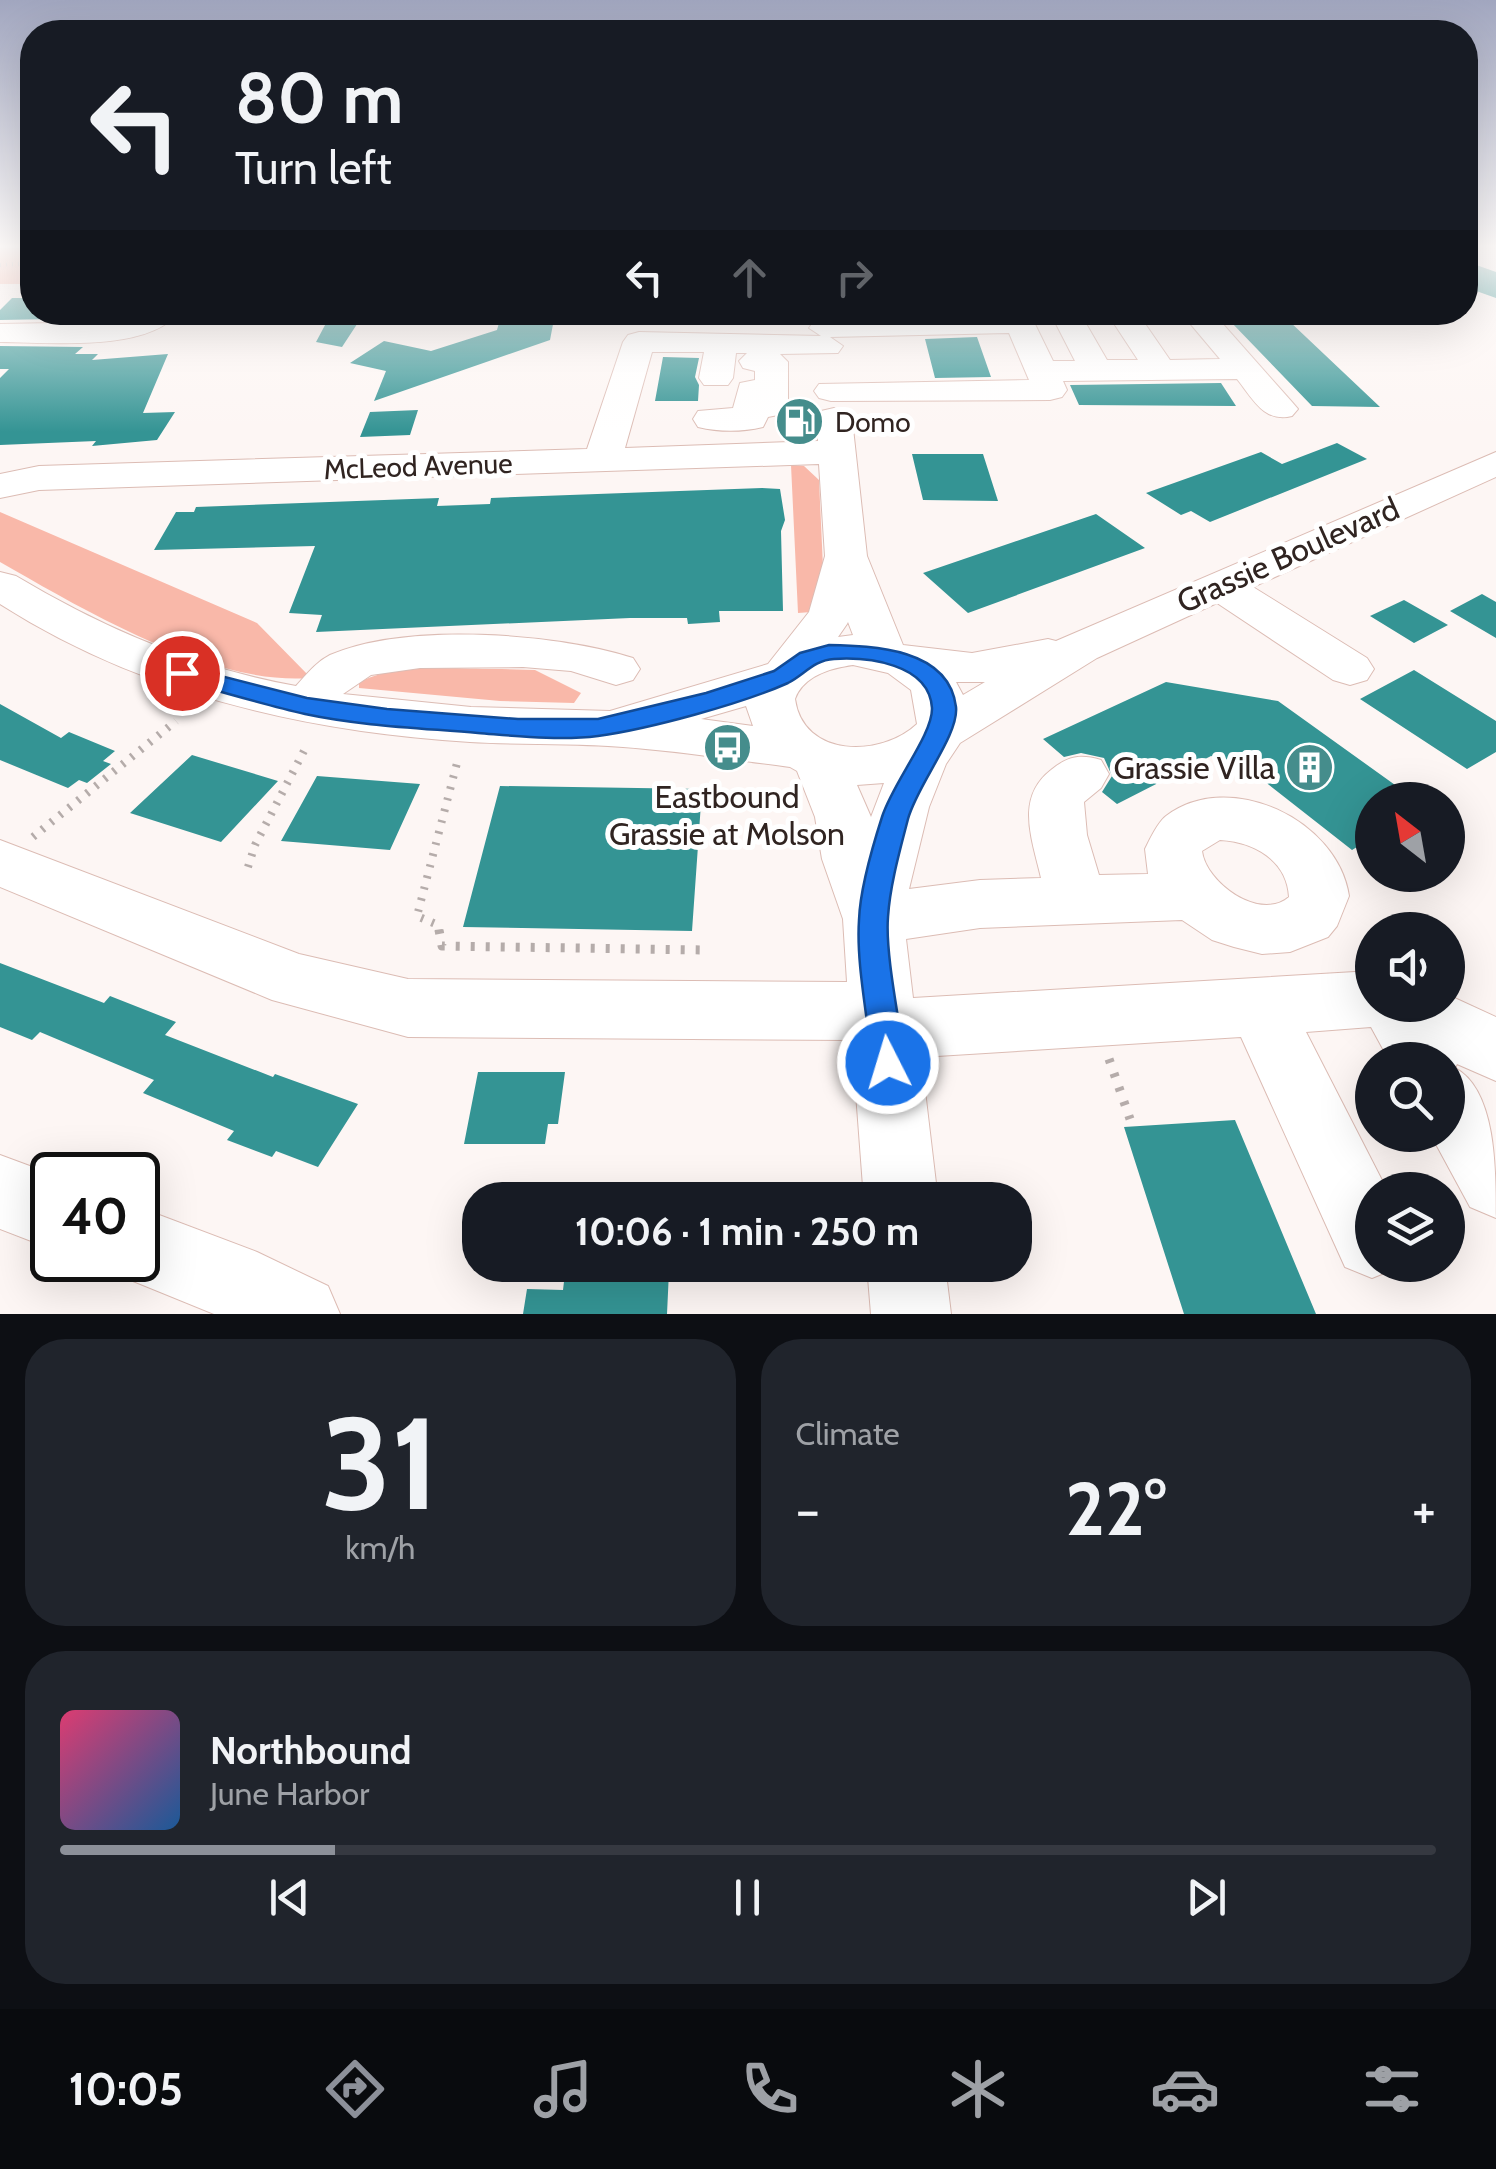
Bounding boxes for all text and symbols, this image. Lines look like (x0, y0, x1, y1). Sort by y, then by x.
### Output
text: 80 m (235, 55, 403, 141)
icon: left (70, 60, 200, 190)
text: Turn left (235, 141, 392, 195)
icon: left (617, 250, 672, 305)
icon: ahead (722, 250, 777, 305)
icon: right (827, 250, 882, 305)
fuel station icon: Domo (774, 396, 826, 448)
place label: Domo (835, 405, 911, 439)
street label: McLeod Avenue (323, 446, 513, 486)
street label: Grassie Boulevard (1171, 488, 1405, 621)
pin (140, 631, 225, 716)
icon: arrive (155, 646, 210, 701)
bus stop icon: Eastbound Grassie at Molson (701, 721, 753, 773)
building icon: Grassie Villa (1284, 742, 1336, 794)
place label: Grassie Villa (1113, 748, 1276, 787)
place label: Eastbound Grassie at Molson (609, 777, 845, 853)
north arrow (1355, 782, 1465, 892)
map controls (1355, 782, 1465, 1282)
button: sound (1355, 912, 1465, 1022)
position arrow (836, 1011, 940, 1115)
button: search (1355, 1042, 1465, 1152)
speed limit sign: 40 (30, 1152, 160, 1282)
button: layers (1355, 1172, 1465, 1282)
text: 10:06 · 1 min · 250 m (575, 1208, 919, 1255)
text: 31 (321, 1384, 439, 1542)
text: Climate (796, 1414, 900, 1453)
text: 22° (1065, 1463, 1166, 1554)
text: − (796, 1476, 820, 1543)
text: + (1412, 1476, 1436, 1543)
text: km/h (345, 1528, 415, 1567)
text: Northbound (210, 1727, 412, 1774)
text: June Harbor (210, 1774, 369, 1813)
icon: previous (262, 1870, 317, 1925)
icon: pause (720, 1870, 775, 1925)
icon: next (1179, 1870, 1234, 1925)
icon: directions (320, 2054, 390, 2124)
icon: music (528, 2054, 598, 2124)
icon: phone (735, 2054, 805, 2124)
icon: climate (943, 2054, 1013, 2124)
icon: car (1150, 2054, 1220, 2124)
icon: filters (1357, 2054, 1427, 2124)
text: 10:05 (69, 2062, 183, 2116)

